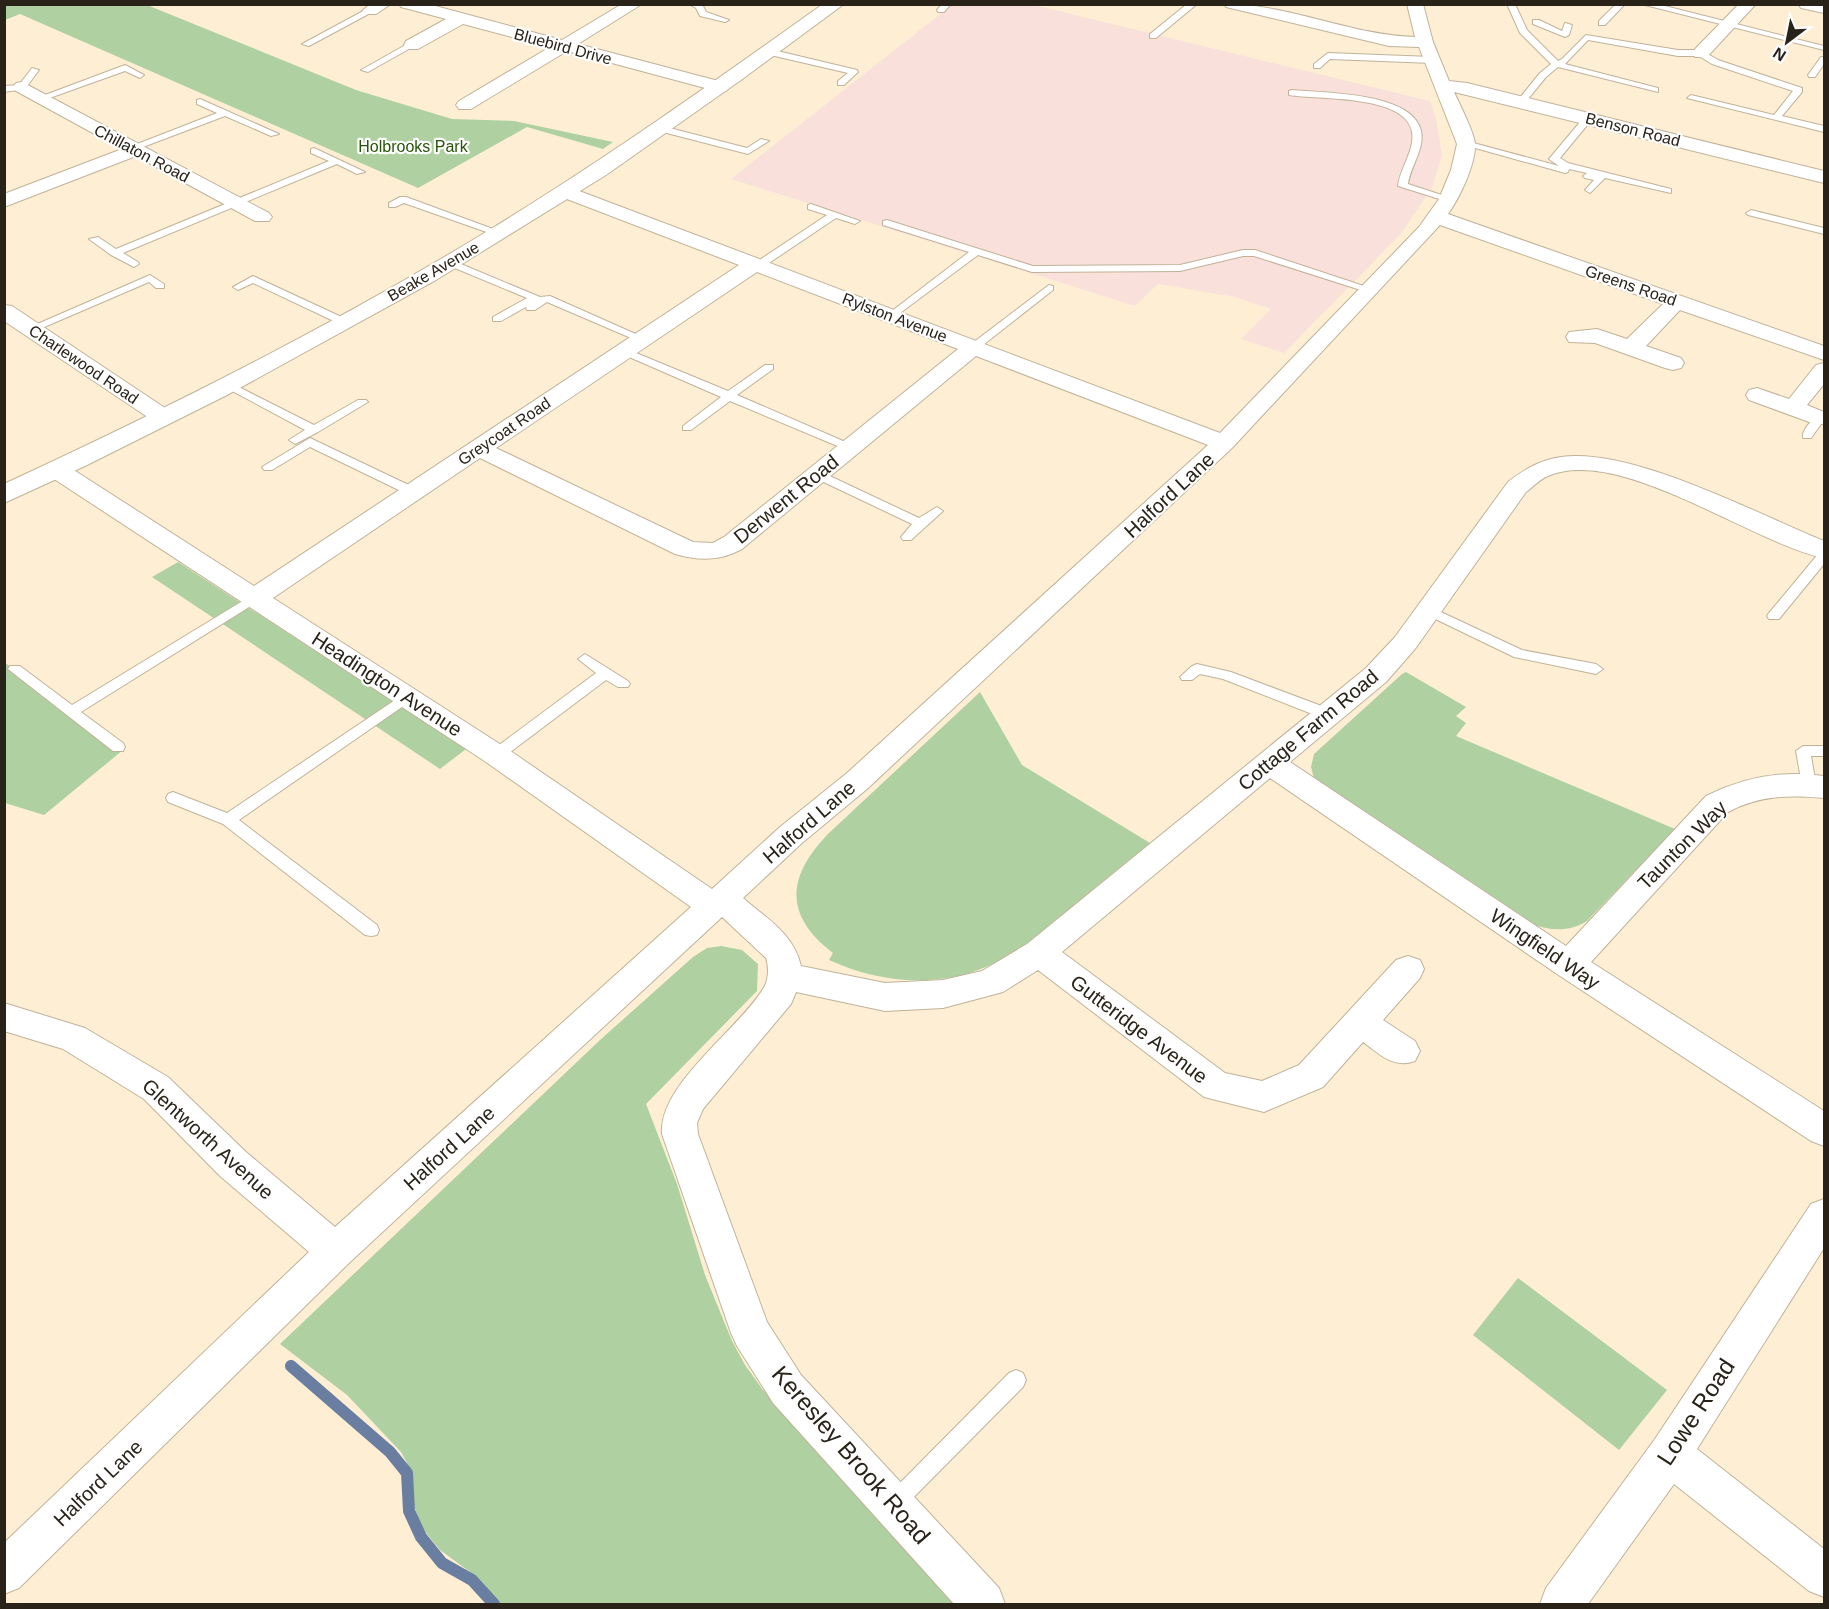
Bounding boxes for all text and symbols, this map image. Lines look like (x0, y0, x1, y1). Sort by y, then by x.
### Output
north arrow (1757, 12, 1817, 72)
street label: Bluebird Drive (512, 25, 614, 68)
text: N (1770, 44, 1789, 65)
street label: Benson Road (1584, 110, 1682, 149)
street label: Chillaton Road (91, 121, 192, 186)
park label: Holbrooks Park (358, 138, 469, 155)
street label: Beake Avenue (384, 238, 482, 305)
street label: Greens Road (1583, 262, 1679, 309)
street label: Rylston Avenue (840, 290, 950, 345)
street label: Charlewood Road (26, 322, 142, 407)
street label: Greycoat Road (455, 394, 554, 469)
street label: Halford Lane (1120, 448, 1218, 542)
street label: Derwent Road (729, 450, 843, 548)
street label: Headington Avenue (308, 627, 466, 741)
street label: Cottage Farm Road (1234, 665, 1382, 795)
street label: Halford Lane (759, 776, 859, 868)
street label: Taunton Way (1633, 796, 1731, 894)
street label: Wingfield Way (1486, 904, 1604, 994)
street label: Gutteridge Avenue (1066, 970, 1212, 1088)
street label: Glentworth Avenue (138, 1074, 278, 1204)
street label: Halford Lane (399, 1102, 499, 1194)
street label: Lowe Road (1651, 1353, 1740, 1470)
street label: Keresley Brook Road (767, 1360, 936, 1549)
street label: Halford Lane (49, 1435, 147, 1531)

